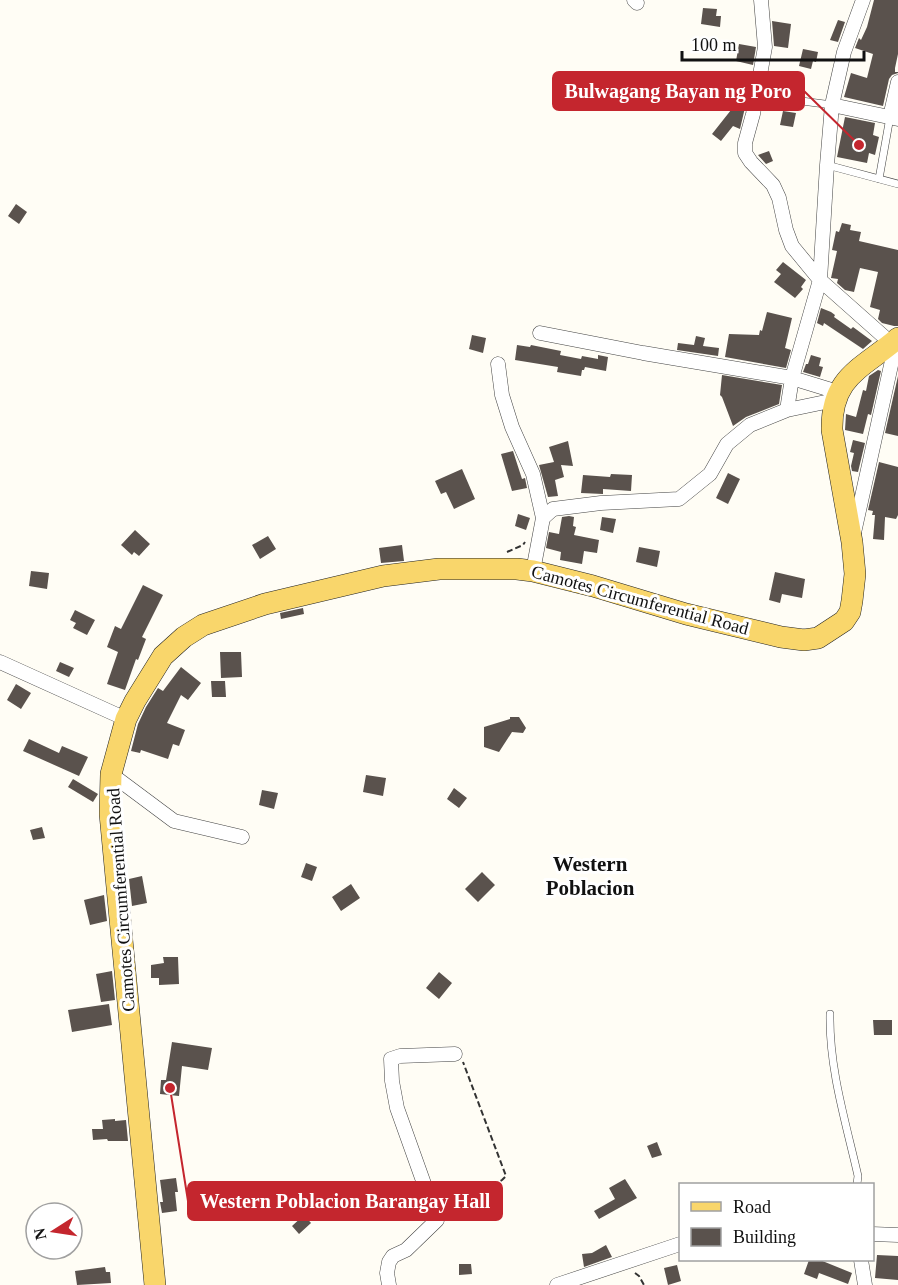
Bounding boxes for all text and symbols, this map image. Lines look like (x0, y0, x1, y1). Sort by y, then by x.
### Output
scale bar (682, 24, 864, 62)
text: 100 m (691, 35, 737, 55)
callout: Bulwagang Bayan ng Poro (553, 72, 804, 110)
text: Bulwagang Bayan ng Poro (565, 80, 791, 103)
street label: Camotes Circumferential Road (529, 561, 751, 639)
street label: Camotes Circumferential Road (103, 788, 139, 1012)
district label: Western Poblacion (546, 852, 635, 900)
callout: Western Poblacion Barangay Hall (188, 1182, 502, 1220)
legend (679, 1183, 874, 1261)
text: Western Poblacion Barangay Hall (200, 1190, 491, 1213)
text: Road (733, 1197, 771, 1217)
north arrow (24, 1201, 84, 1261)
text: N (30, 1226, 49, 1241)
text: Building (733, 1227, 796, 1247)

